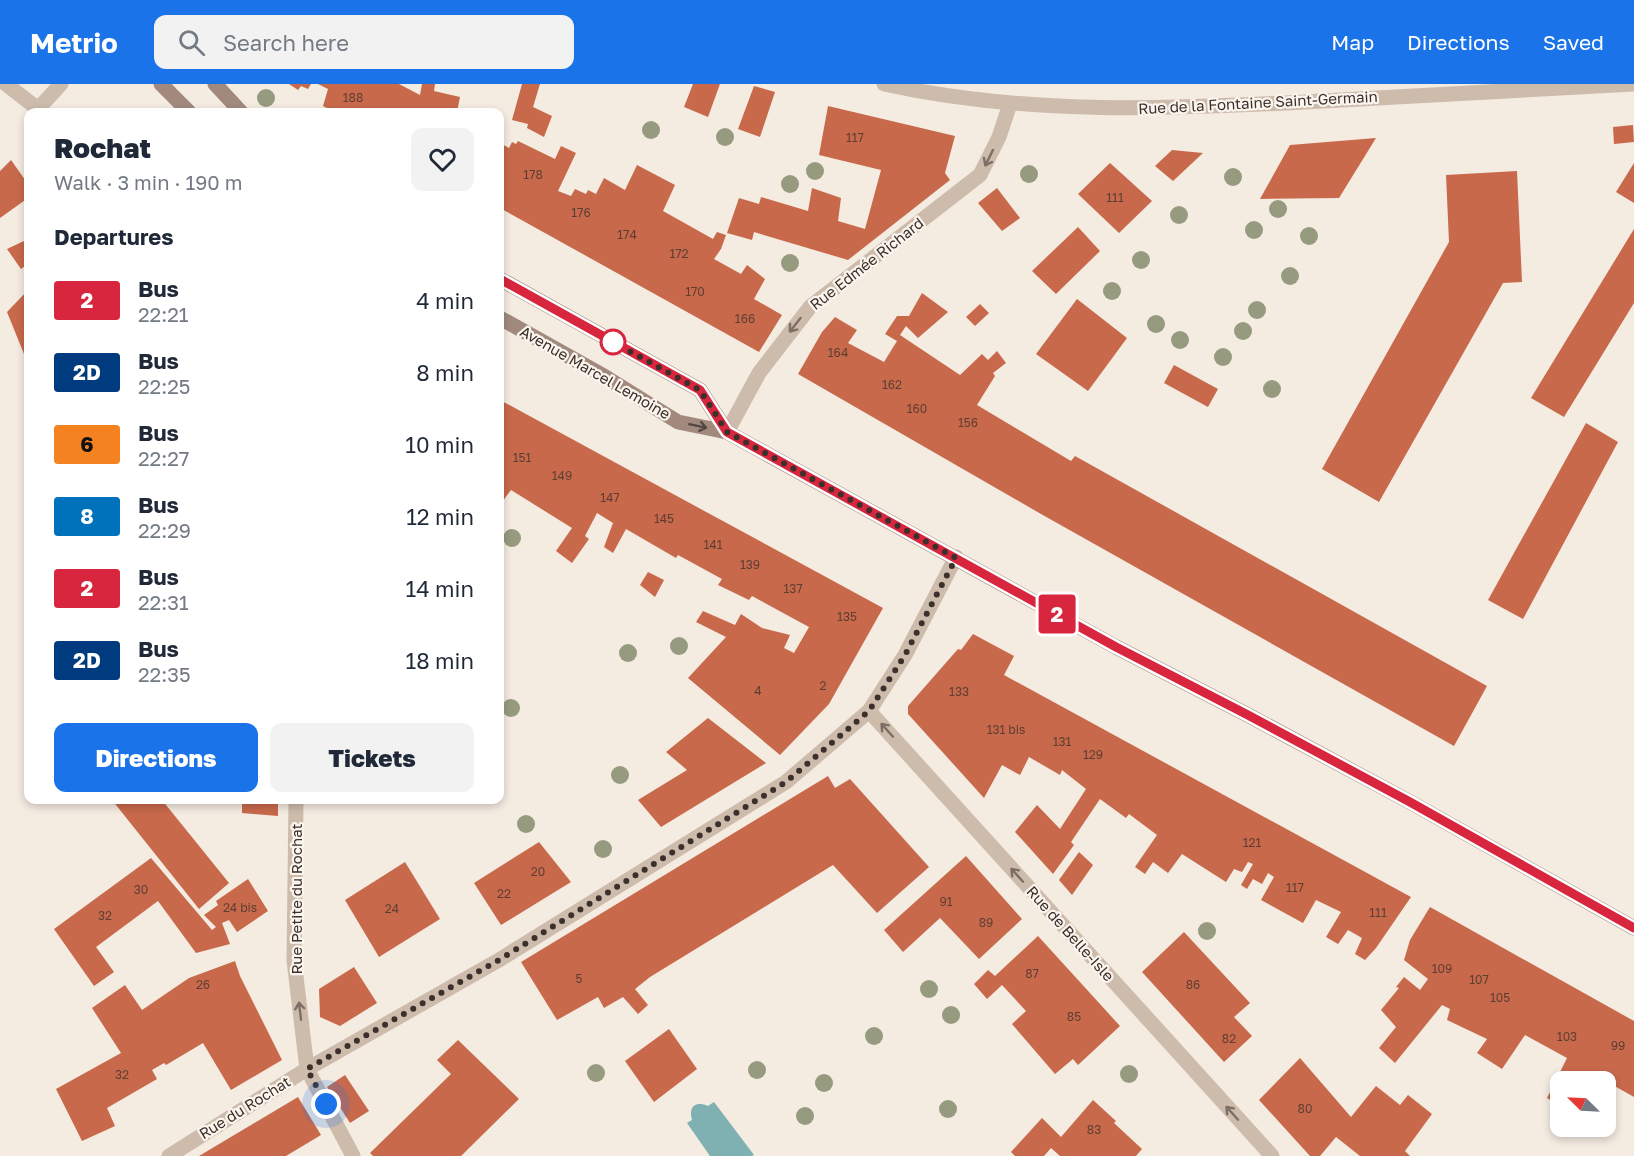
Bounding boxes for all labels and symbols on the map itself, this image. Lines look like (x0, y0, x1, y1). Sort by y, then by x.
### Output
street label: Rue de la Fontaine Saint-Germain (1138, 87, 1378, 117)
house number: 188 (343, 90, 363, 105)
house number: 117 (846, 130, 864, 145)
one-way arrow (982, 149, 994, 167)
house number: 178 (523, 167, 543, 182)
house number: 111 (1106, 190, 1124, 205)
house number: 176 (571, 205, 591, 220)
street label: Rue Edmée Richard (806, 213, 927, 313)
house number: 174 (617, 227, 637, 242)
house number: 172 (669, 246, 689, 261)
house number: 170 (685, 284, 705, 299)
house number: 166 (735, 311, 755, 326)
one-way arrow (789, 317, 802, 333)
street label: Avenue Marcel Lemoine (517, 322, 674, 423)
unlabelled marker (600, 329, 626, 355)
house number: 164 (828, 345, 848, 360)
house number: 162 (882, 377, 902, 392)
house number: 160 (907, 401, 927, 416)
house number: 156 (958, 415, 978, 430)
one-way arrow (688, 421, 707, 432)
house number: 151 (513, 450, 531, 465)
house number: 149 (552, 468, 572, 483)
house number: 147 (600, 490, 620, 505)
house number: 145 (654, 511, 674, 526)
house number: 141 (704, 537, 723, 552)
house number: 139 (740, 557, 760, 572)
house number: 137 (783, 581, 803, 596)
line badge: 2 (1038, 594, 1076, 634)
house number: 135 (837, 609, 857, 624)
house number: 2 (820, 678, 827, 693)
house number: 4 (754, 683, 762, 698)
house number: 133 (949, 684, 969, 699)
house number: 131 bis (987, 722, 1025, 737)
one-way arrow (880, 723, 894, 738)
house number: 131 (1053, 734, 1072, 749)
house number: 129 (1083, 747, 1103, 762)
street label: Rue Petite du Rochat (287, 823, 305, 975)
house number: 121 (1243, 835, 1261, 850)
house number: 20 (531, 864, 545, 879)
one-way arrow (1010, 868, 1024, 883)
house number: 117 (1286, 880, 1304, 895)
house number: 30 (134, 882, 148, 897)
street label: Rue de Belle-Isle (1023, 882, 1118, 985)
house number: 22 (497, 886, 511, 901)
house number: 91 (939, 894, 953, 909)
house number: 24 bis (223, 900, 257, 915)
house number: 24 (385, 901, 399, 916)
house number: 111 (1369, 905, 1387, 920)
house number: 32 (98, 908, 112, 923)
house number: 89 (979, 915, 993, 930)
house number: 109 (1432, 961, 1452, 976)
house number: 87 (1025, 966, 1039, 981)
house number: 5 (576, 971, 583, 986)
house number: 107 (1469, 972, 1489, 987)
house number: 26 (196, 977, 210, 992)
house number: 86 (1186, 977, 1200, 992)
house number: 105 (1490, 990, 1510, 1005)
one-way arrow (295, 1002, 306, 1022)
house number: 85 (1067, 1009, 1081, 1024)
house number: 103 (1557, 1029, 1577, 1044)
house number: 82 (1222, 1031, 1236, 1046)
house number: 99 (1611, 1038, 1625, 1053)
house number: 32 (115, 1067, 129, 1082)
north arrow (1550, 1071, 1616, 1137)
street label: Rue du Rochat (195, 1072, 293, 1142)
your location (311, 1089, 341, 1119)
house number: 80 (1298, 1101, 1312, 1116)
one-way arrow (1225, 1106, 1239, 1121)
house number: 83 (1087, 1122, 1101, 1137)

